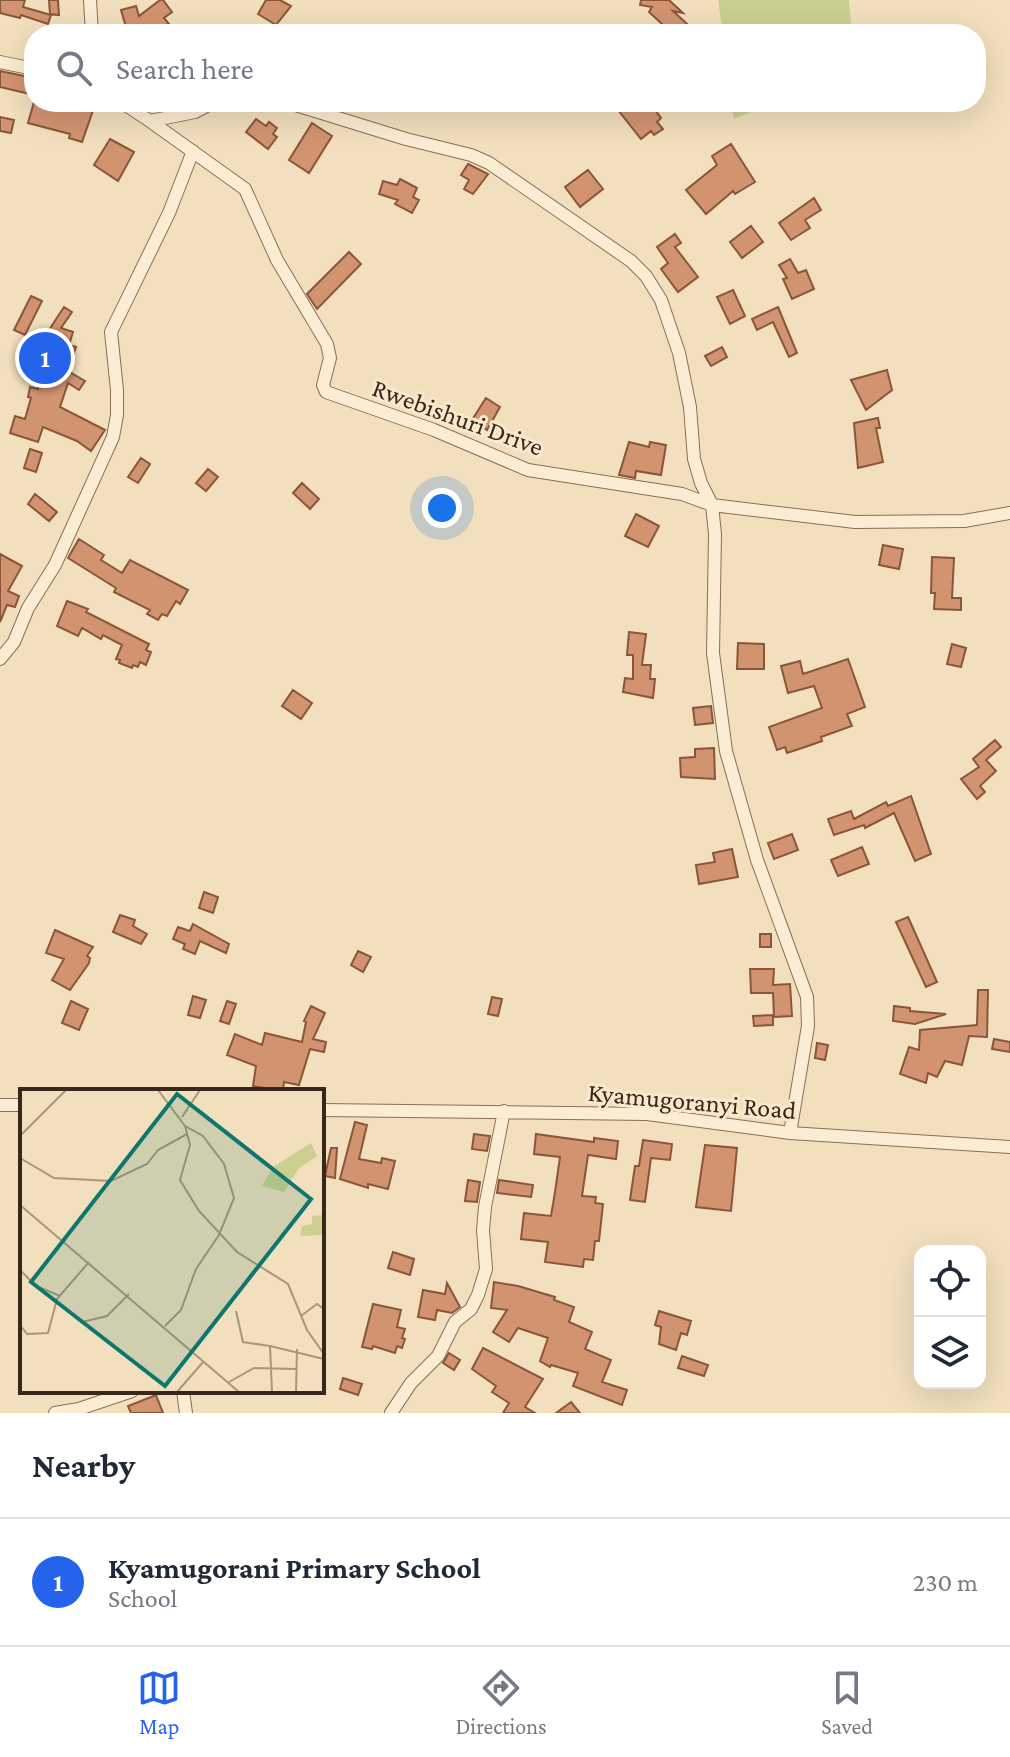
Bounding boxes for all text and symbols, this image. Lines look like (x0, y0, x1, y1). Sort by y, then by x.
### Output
search box (24, 24, 986, 112)
icon: search (52, 46, 96, 90)
text: Search here (116, 52, 254, 85)
pin: 1 (19, 328, 71, 388)
street label: Rwebishuri Drive (368, 373, 547, 462)
your location (422, 488, 462, 528)
street label: Kyamugoranyi Road (587, 1078, 798, 1125)
inset map (20, 1089, 324, 1393)
map controls (914, 1245, 986, 1389)
button: locate (914, 1245, 986, 1317)
button: layers (914, 1317, 986, 1389)
text: Nearby (32, 1447, 135, 1484)
text: Kyamugorani Primary School (108, 1551, 481, 1584)
text: 1 (53, 1568, 63, 1597)
text: 230 m (913, 1568, 978, 1597)
text: School (108, 1584, 177, 1613)
tab: Map (137, 1666, 181, 1739)
tab: Directions (456, 1666, 547, 1739)
tab: Saved (821, 1666, 873, 1739)

